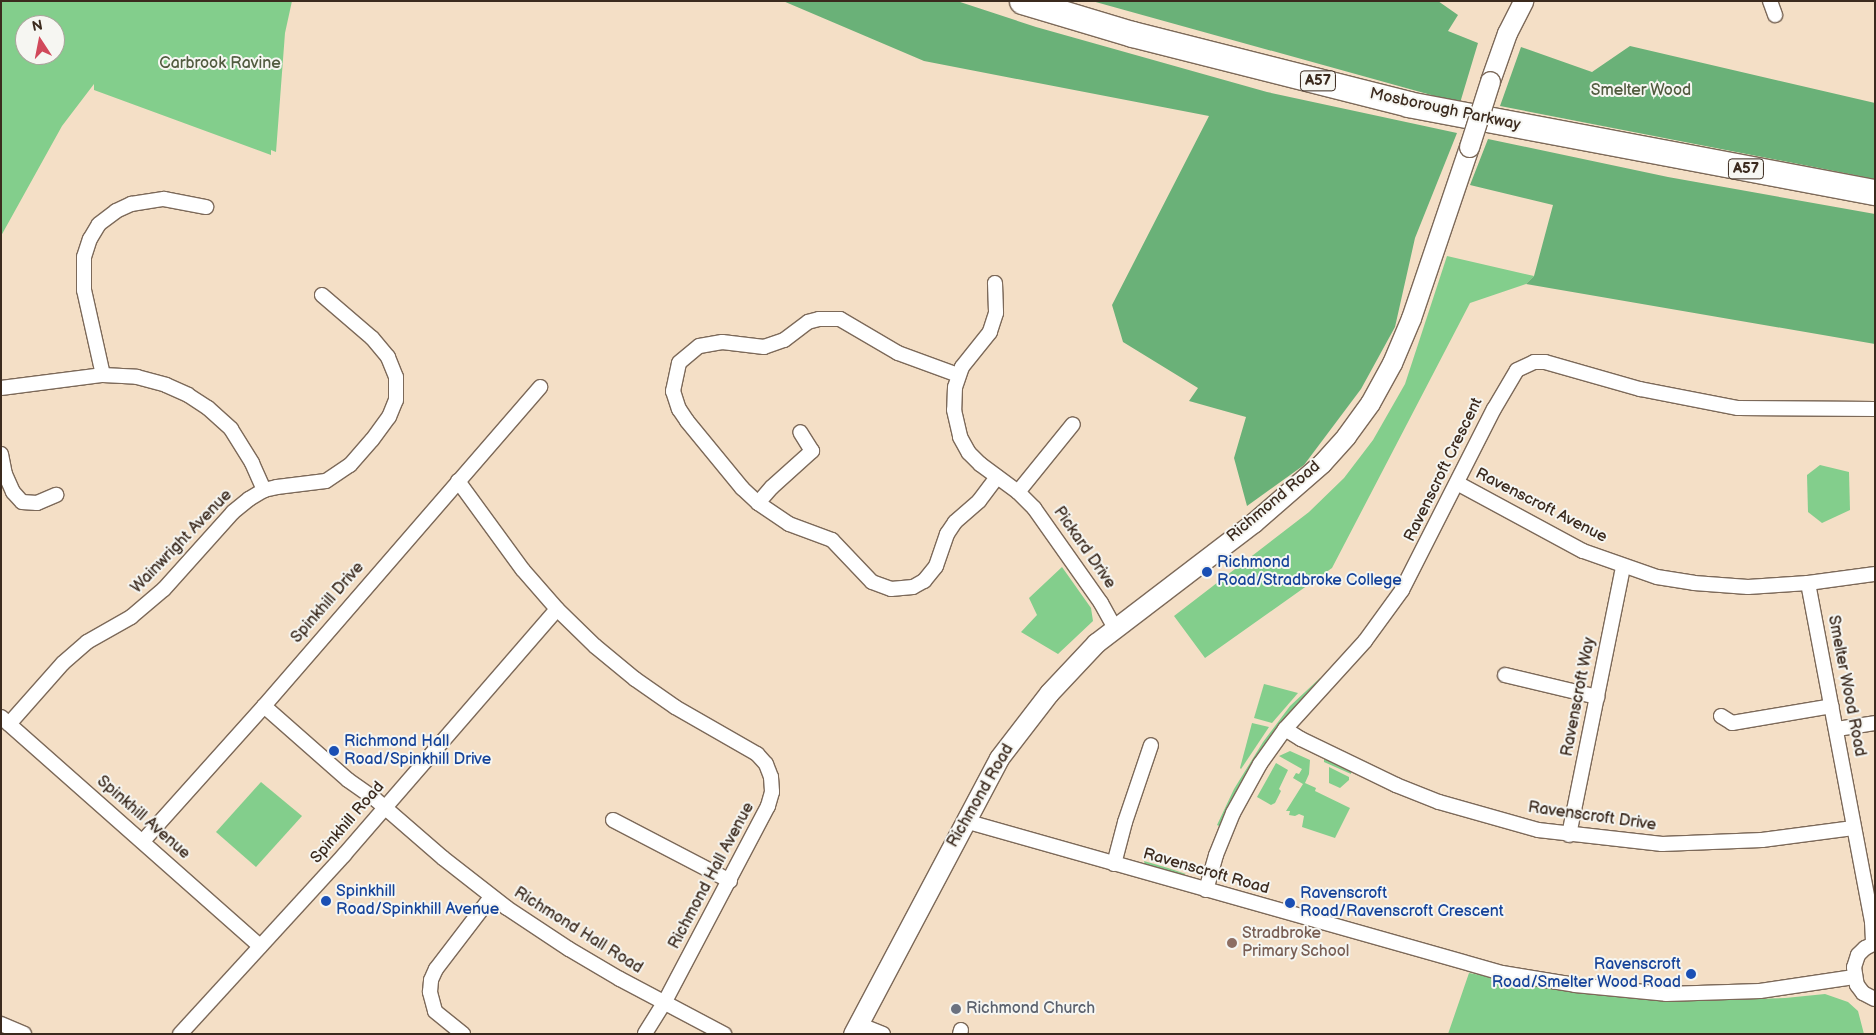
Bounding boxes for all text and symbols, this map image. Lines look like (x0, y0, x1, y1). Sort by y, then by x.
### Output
north arrow (15, 15, 65, 65)
text: N (30, 16, 44, 35)
park label: Carbrook Ravine (159, 54, 281, 74)
road number: A57 (1299, 68, 1337, 94)
park label: Smelter Wood (1590, 81, 1692, 101)
street label: Mosborough Parkway (1368, 85, 1522, 135)
road number: A57 (1727, 156, 1765, 182)
street label: Ravenscroft Crescent (1401, 395, 1487, 545)
street label: Richmond Road (1223, 457, 1325, 547)
street label: Ravenscroft Avenue (1472, 464, 1610, 548)
street label: Wainwright Avenue (128, 486, 236, 598)
street label: Pickard Drive (1049, 503, 1119, 593)
place label: Richmond Road/Stradbroke College (1217, 553, 1402, 591)
street label: Spinkhill Drive (288, 559, 368, 647)
marker: Richmond Road/Stradbroke College (1201, 566, 1213, 578)
street label: Smelter Wood Road (1823, 613, 1869, 759)
street label: Ravenscroft Way (1558, 636, 1600, 758)
place label: Richmond Hall Road/Spinkhill Drive (344, 732, 491, 770)
street label: Richmond Road (944, 741, 1018, 851)
marker: Richmond Hall Road/Spinkhill Drive (328, 745, 340, 757)
street label: Spinkhill Avenue (92, 772, 194, 864)
street label: Spinkhill Road (307, 778, 389, 868)
street label: Richmond Hall Avenue (665, 799, 759, 953)
street label: Ravenscroft Drive (1527, 799, 1657, 835)
street label: Ravenscroft Road (1141, 845, 1271, 899)
place label: Spinkhill Road/Spinkhill Avenue (336, 882, 499, 920)
street label: Richmond Hall Road (510, 884, 646, 978)
place label: Ravenscroft Road/Ravenscroft Crescent (1300, 884, 1504, 922)
marker: Spinkhill Road/Spinkhill Avenue (320, 895, 332, 907)
marker: Ravenscroft Road/Ravenscroft Crescent (1284, 897, 1296, 909)
place label: Stradbroke Primary School (1242, 924, 1351, 962)
marker: Stradbroke Primary School (1226, 937, 1238, 949)
place label: Ravenscroft Road/Smelter Wood Road (1491, 955, 1681, 993)
marker: Ravenscroft Road/Smelter Wood Road (1685, 968, 1697, 980)
place label: Richmond Church (966, 999, 1095, 1019)
marker: Richmond Church (950, 1003, 962, 1015)

